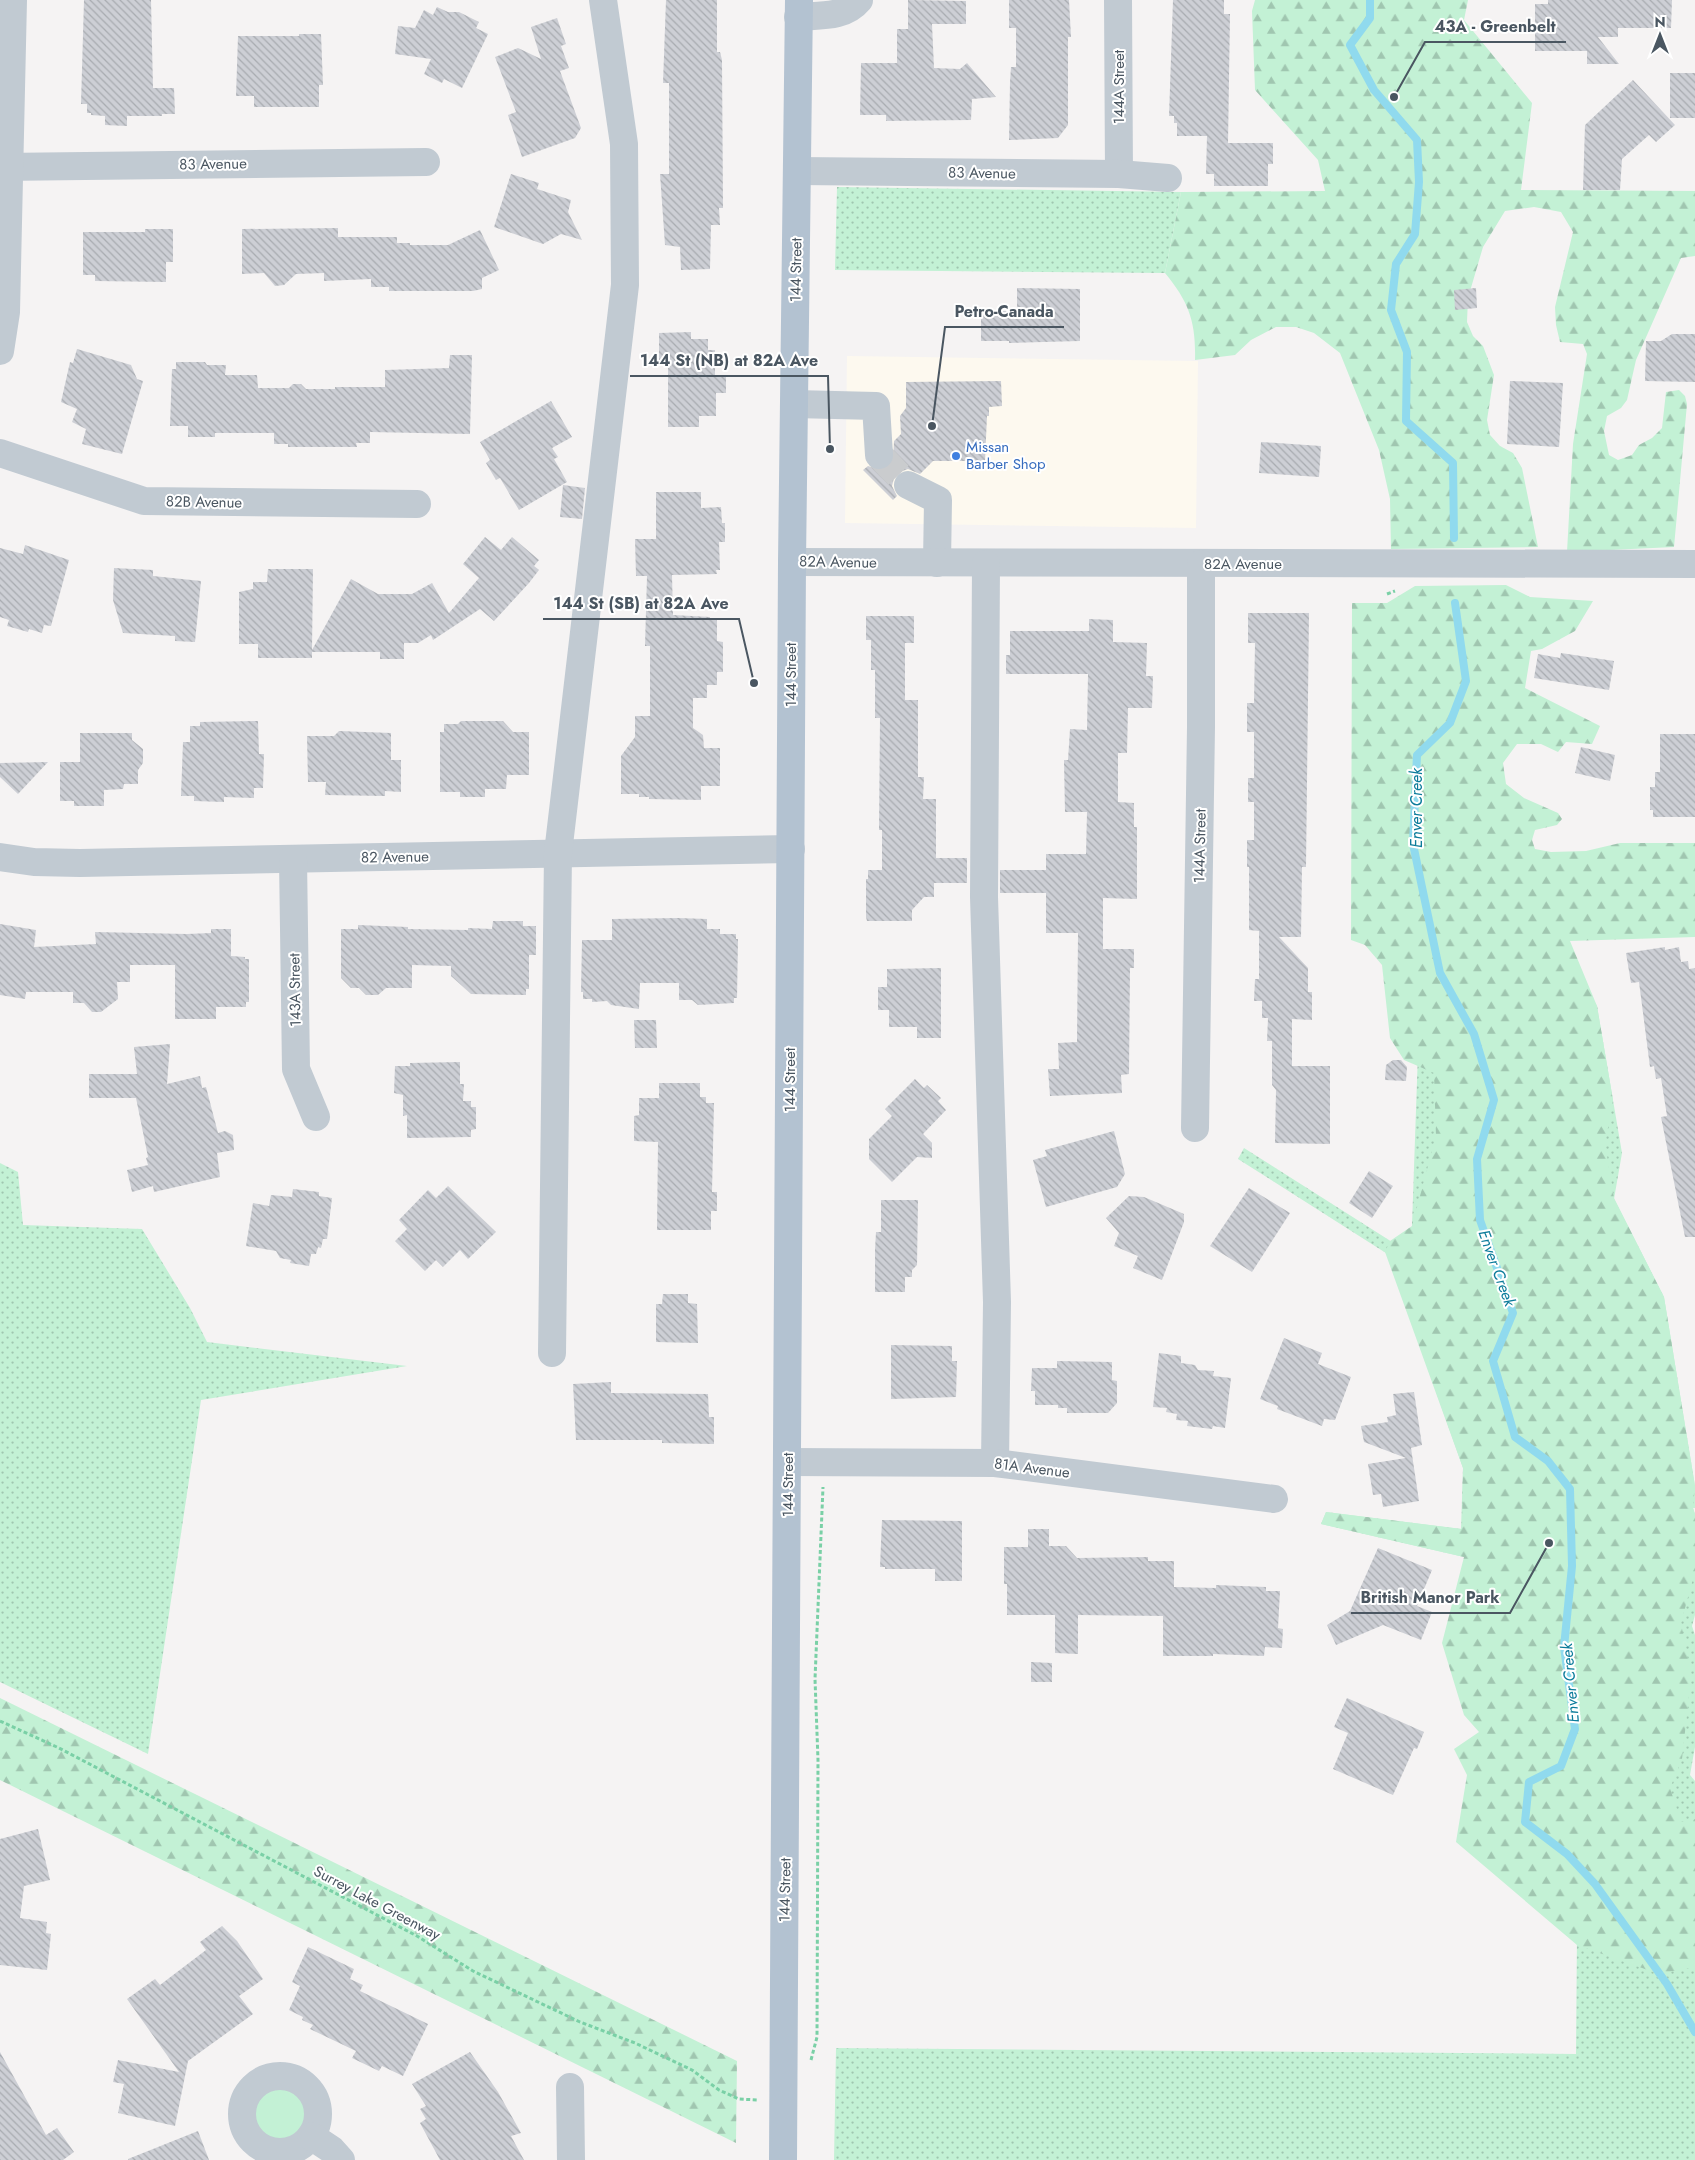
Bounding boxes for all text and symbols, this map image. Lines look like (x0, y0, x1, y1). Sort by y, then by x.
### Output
north arrow (1635, 10, 1685, 60)
callout: 43A - Greenbelt (1425, 11, 1566, 42)
text: N (1654, 12, 1666, 32)
text: 43A - Greenbelt (1434, 15, 1556, 38)
street label: 144A Street (1108, 49, 1130, 124)
street label: 83 Avenue (179, 152, 247, 176)
street label: 83 Avenue (948, 161, 1016, 185)
street label: 144 Street (784, 237, 808, 302)
callout: Petro-Canada (945, 296, 1064, 327)
text: Petro-Canada (954, 300, 1054, 323)
callout: 144 St (NB) at 82A Ave (630, 345, 828, 376)
text: 144 St (NB) at 82A Ave (640, 349, 818, 372)
place label: Missan Barber Shop (966, 436, 1046, 475)
marker: Missan Barber Shop (950, 450, 962, 462)
street label: 82B Avenue (166, 490, 243, 514)
street label: 82A Avenue (799, 550, 877, 574)
street label: 82A Avenue (1204, 553, 1282, 575)
callout: 144 St (SB) at 82A Ave (543, 588, 739, 619)
text: 144 St (SB) at 82A Ave (553, 592, 729, 615)
street label: 144 Street (780, 642, 802, 707)
water label: Enver Creek (1405, 767, 1428, 848)
street label: 144A Street (1188, 808, 1212, 883)
street label: 82 Avenue (361, 845, 429, 869)
street label: 143A Street (283, 953, 307, 1027)
street label: 144 Street (779, 1047, 801, 1112)
water label: Enver Creek (1473, 1227, 1522, 1311)
street label: 144 Street (777, 1452, 799, 1517)
street label: 81A Avenue (993, 1452, 1071, 1484)
callout: British Manor Park (1351, 1582, 1510, 1613)
text: British Manor Park (1360, 1586, 1500, 1609)
water label: Enver Creek (1555, 1641, 1585, 1724)
street label: 144 Street (773, 1857, 797, 1922)
street label: Surrey Lake Greenway (310, 1860, 445, 1946)

